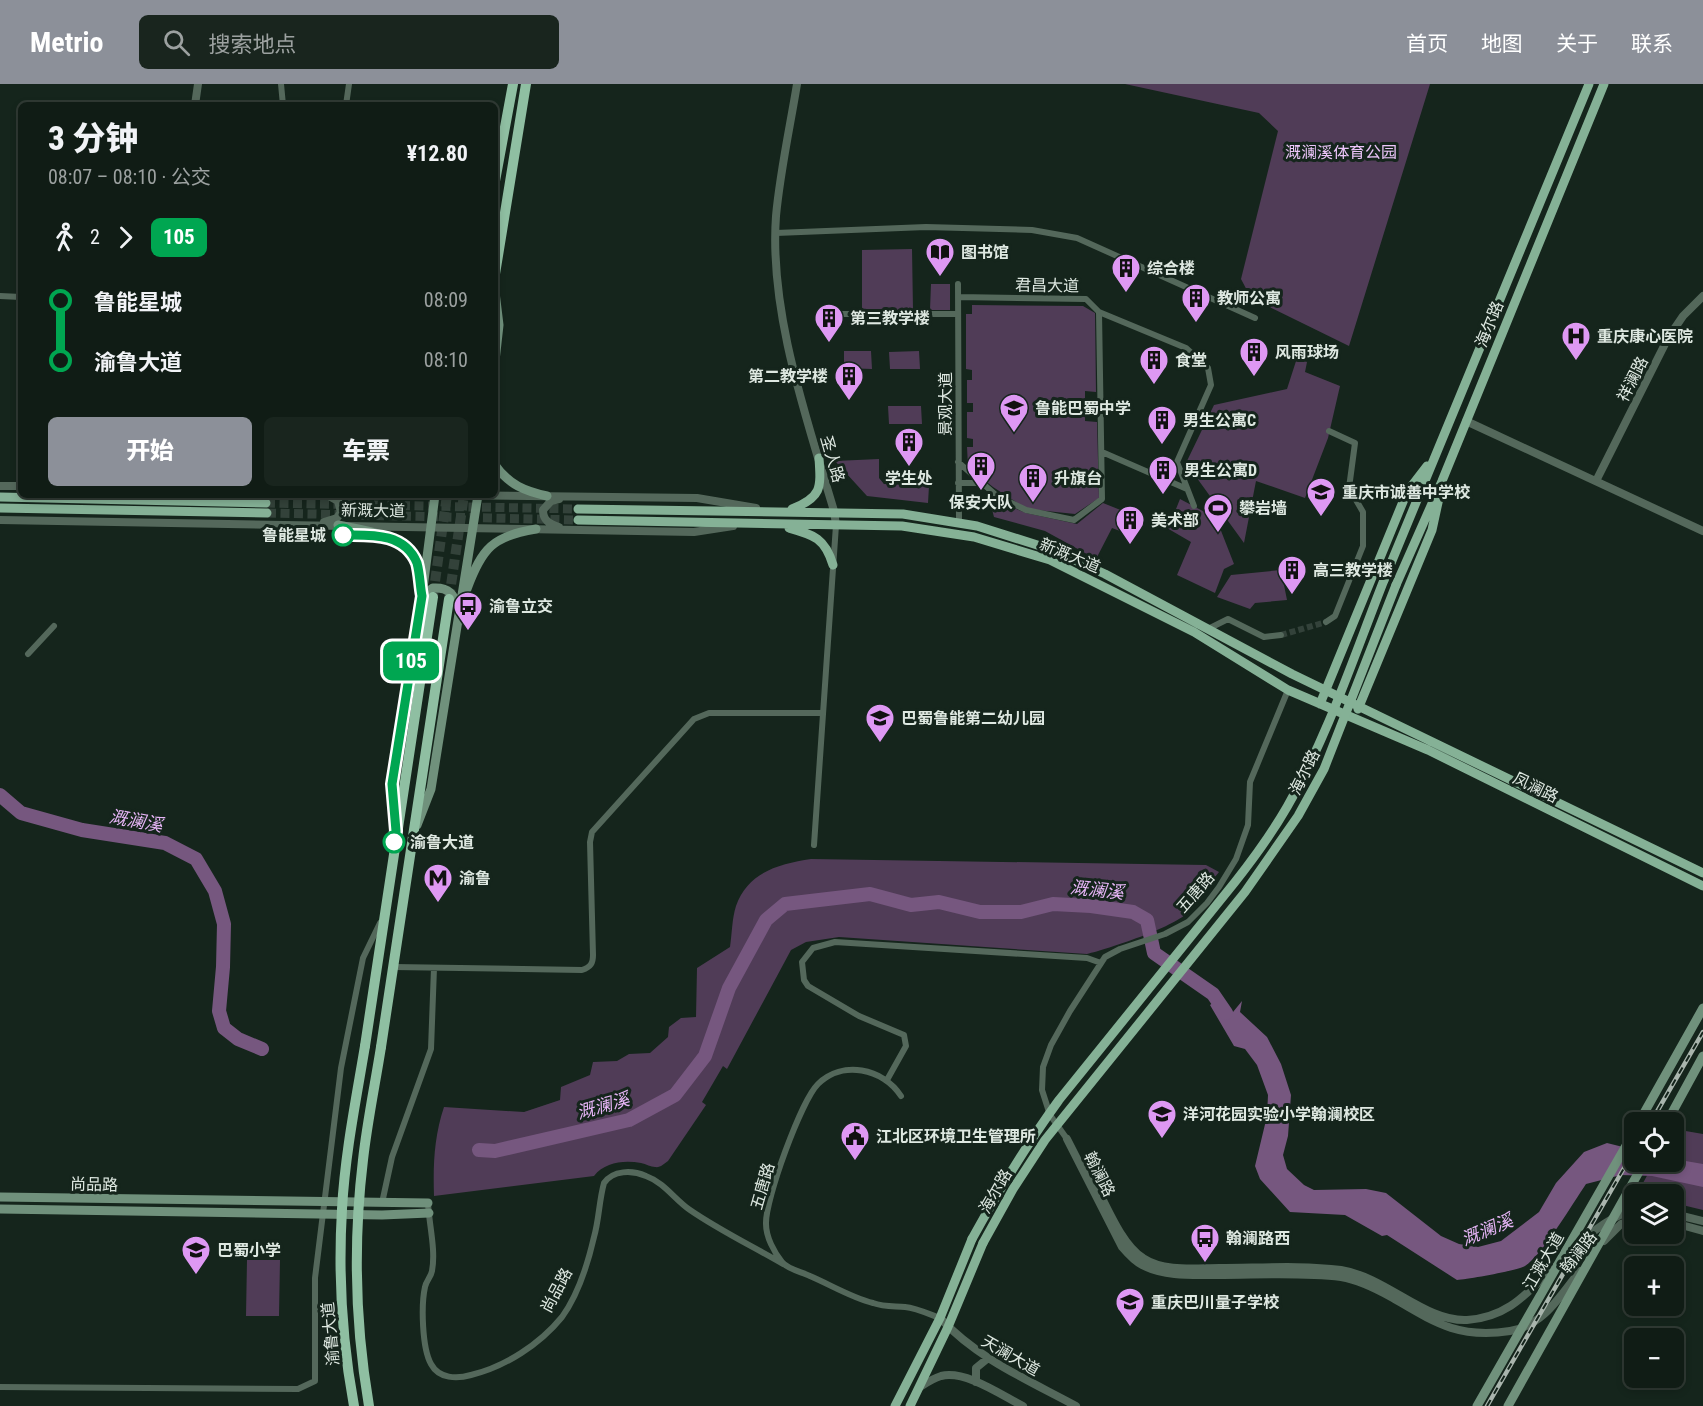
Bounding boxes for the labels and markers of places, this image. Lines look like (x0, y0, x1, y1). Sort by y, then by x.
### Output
library icon: 图书馆 (924, 236, 956, 278)
place label: 图书馆 (961, 243, 1009, 262)
building icon: 综合楼 (1110, 252, 1142, 294)
place label: 综合楼 (1147, 259, 1195, 278)
building icon: 教师公寓 (1180, 282, 1212, 324)
place label: 教师公寓 (1217, 289, 1281, 308)
building icon: 第三教学楼 (813, 302, 845, 344)
place label: 第三教学楼 (850, 309, 930, 328)
hospital icon: 重庆康心医院 (1560, 320, 1592, 362)
place label: 重庆康心医院 (1597, 327, 1693, 346)
building icon: 风雨球场 (1238, 336, 1270, 378)
place label: 风雨球场 (1275, 343, 1339, 362)
building icon: 食堂 (1138, 344, 1170, 386)
place label: 食堂 (1175, 351, 1207, 370)
building icon: 第二教学楼 (833, 360, 865, 402)
place label: 第二教学楼 (748, 367, 828, 386)
school or university icon: 鲁能巴蜀中学 (998, 392, 1030, 434)
place label: 鲁能巴蜀中学 (1035, 399, 1131, 418)
building icon: 男生公寓C (1146, 404, 1178, 446)
place label: 男生公寓C (1183, 411, 1256, 430)
building icon: 学生处 (893, 426, 925, 468)
building icon: 保安大队 (965, 450, 997, 492)
building icon: 男生公寓D (1147, 454, 1179, 496)
place label: 男生公寓D (1184, 461, 1257, 480)
building icon: 升旗台 (1017, 462, 1049, 504)
place label: 学生处 (885, 469, 933, 488)
place label: 升旗台 (1054, 469, 1102, 488)
school or university icon: 重庆市诚善中学校 (1305, 476, 1337, 518)
place label: 重庆市诚善中学校 (1342, 483, 1471, 502)
sports icon: 攀岩墙 (1202, 492, 1234, 534)
place label: 保安大队 (949, 493, 1013, 512)
place label: 攀岩墙 (1239, 499, 1287, 518)
building icon: 美术部 (1114, 504, 1146, 546)
place label: 美术部 (1151, 511, 1199, 530)
marker: 鲁能星城 (332, 524, 354, 546)
place label: 鲁能星城 (262, 526, 326, 545)
building icon: 高三教学楼 (1276, 554, 1308, 596)
place label: 高三教学楼 (1313, 561, 1393, 580)
bus stop icon: 渝鲁立交 (452, 590, 484, 632)
place label: 渝鲁立交 (489, 597, 553, 616)
school or university icon: 巴蜀鲁能第二幼儿园 (864, 702, 896, 744)
place label: 巴蜀鲁能第二幼儿园 (901, 709, 1045, 728)
marker: 渝鲁大道 (383, 831, 405, 853)
place label: 渝鲁大道 (410, 833, 474, 852)
metro station icon: 渝鲁 (422, 862, 454, 904)
place label: 渝鲁 (459, 869, 491, 888)
school or university icon: 洋河花园实验小学翰澜校区 (1146, 1098, 1178, 1140)
place label: 洋河花园实验小学翰澜校区 (1183, 1105, 1375, 1124)
public building icon: 江北区环境卫生管理所 (839, 1120, 871, 1162)
place label: 江北区环境卫生管理所 (876, 1127, 1036, 1146)
bus stop icon: 翰澜路西 (1189, 1222, 1221, 1264)
place label: 翰澜路西 (1226, 1229, 1290, 1248)
school or university icon: 巴蜀小学 (180, 1234, 212, 1276)
place label: 巴蜀小学 (217, 1241, 281, 1260)
school or university icon: 重庆巴川量子学校 (1114, 1286, 1146, 1328)
place label: 重庆巴川量子学校 (1151, 1293, 1280, 1312)

